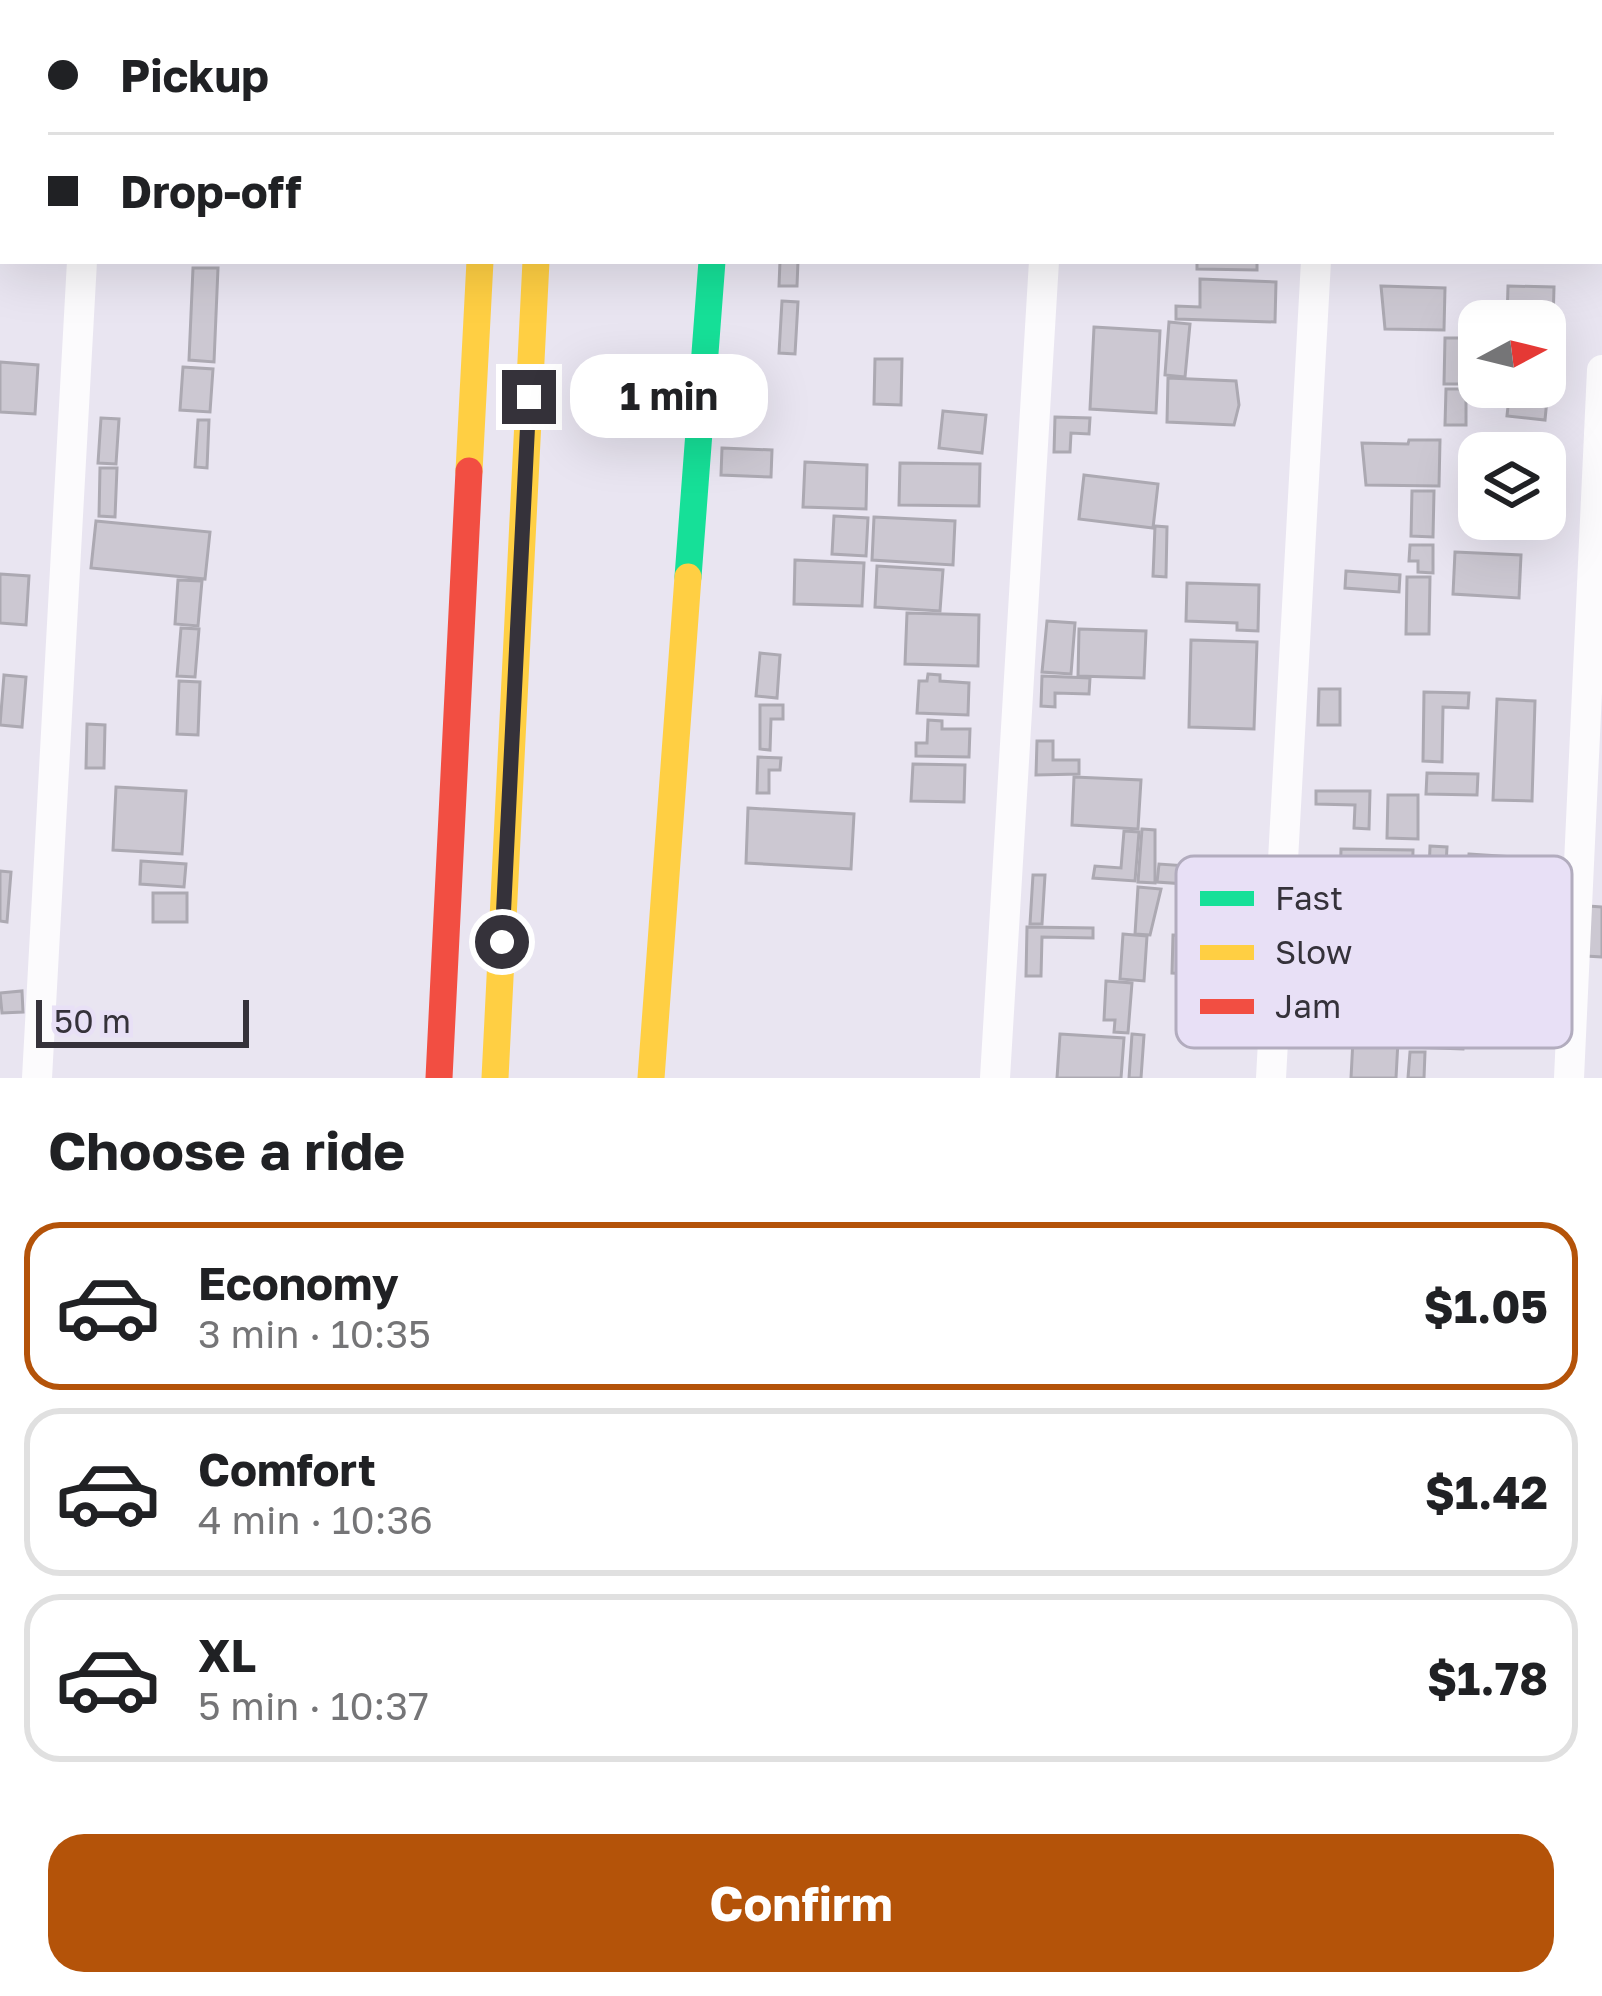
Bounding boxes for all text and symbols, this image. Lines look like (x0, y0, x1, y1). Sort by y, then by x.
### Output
text: Pickup (120, 48, 269, 102)
text: Drop-off (120, 164, 301, 218)
north arrow (1458, 300, 1566, 408)
map controls (1458, 300, 1566, 540)
callout: 1 min (571, 355, 769, 439)
route end (502, 370, 556, 424)
text: 1 min (620, 372, 718, 419)
button: layers (1458, 432, 1566, 540)
legend (1176, 856, 1572, 1048)
text: Fast (1275, 878, 1343, 917)
route start (475, 915, 529, 969)
text: Slow (1275, 932, 1353, 971)
text: Jam (1275, 986, 1341, 1025)
scale bar (36, 994, 249, 1047)
text: 50 m (54, 1001, 131, 1040)
text: Choose a ride (48, 1117, 405, 1182)
icon: car (54, 1252, 162, 1360)
text: Economy (198, 1256, 399, 1310)
text: $1.05 (1424, 1279, 1548, 1333)
text: 3 min · 10:35 (198, 1310, 431, 1357)
icon: car (54, 1438, 162, 1546)
text: Comfort (198, 1442, 376, 1496)
text: $1.42 (1425, 1465, 1548, 1519)
text: 4 min · 10:36 (198, 1496, 433, 1543)
icon: car (54, 1624, 162, 1732)
text: XL (198, 1628, 256, 1682)
text: $1.78 (1427, 1651, 1548, 1705)
text: 5 min · 10:37 (198, 1682, 429, 1729)
button: Confirm (48, 1834, 1554, 1972)

